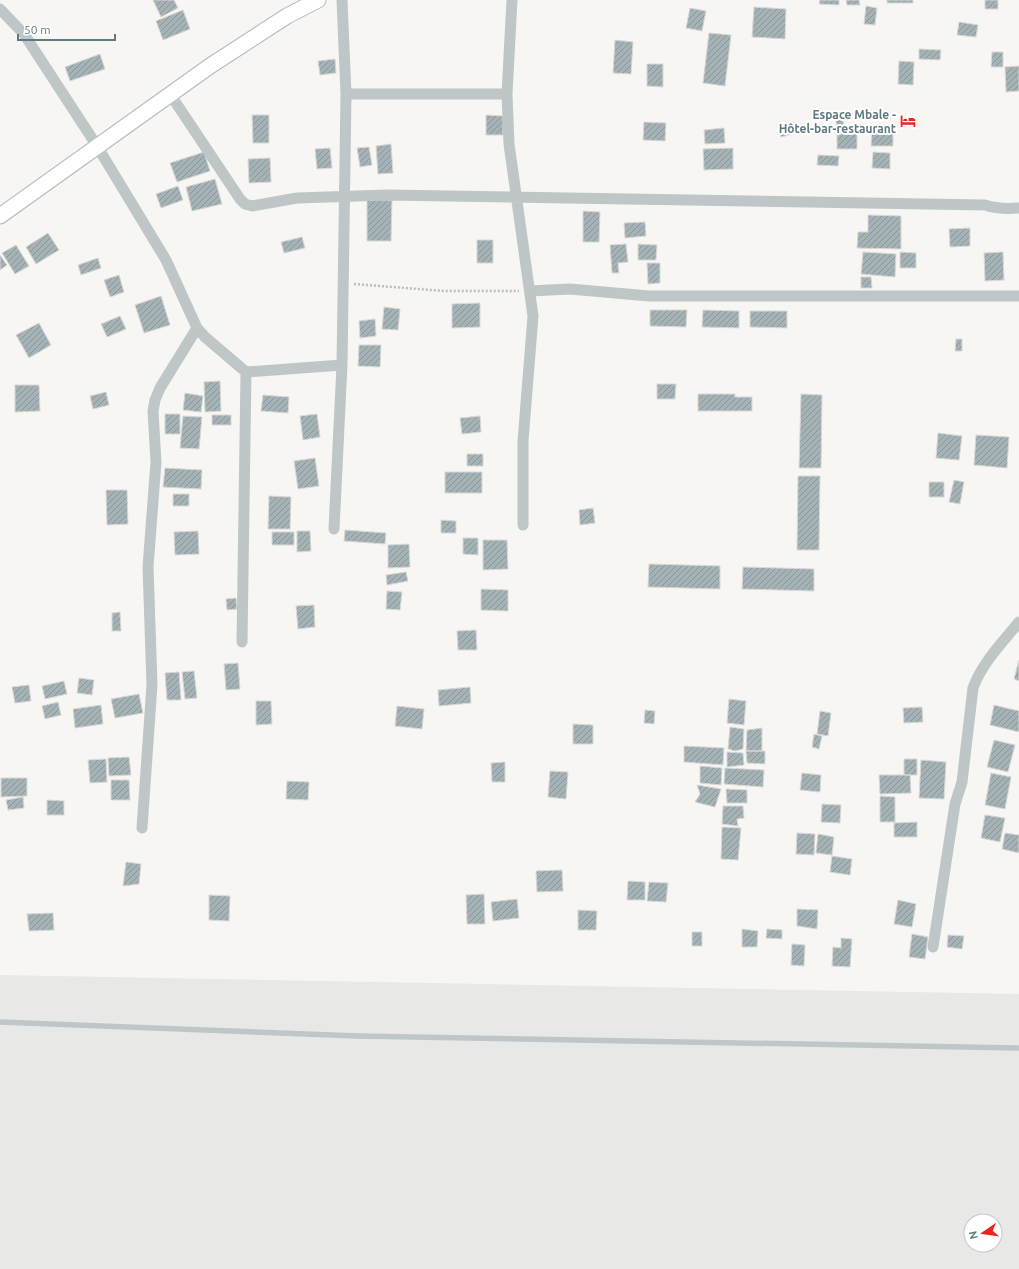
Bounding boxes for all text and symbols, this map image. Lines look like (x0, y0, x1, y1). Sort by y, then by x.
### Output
scale bar (18, 16, 115, 42)
text: 50 m (24, 23, 51, 36)
place label: Espace Mbale - Hôtel-bar-restaurant (779, 108, 896, 135)
hotel icon: Espace Mbale - Hôtel-bar-restaurant (899, 112, 917, 130)
north arrow (963, 1213, 1003, 1253)
text: N (966, 1230, 980, 1241)

